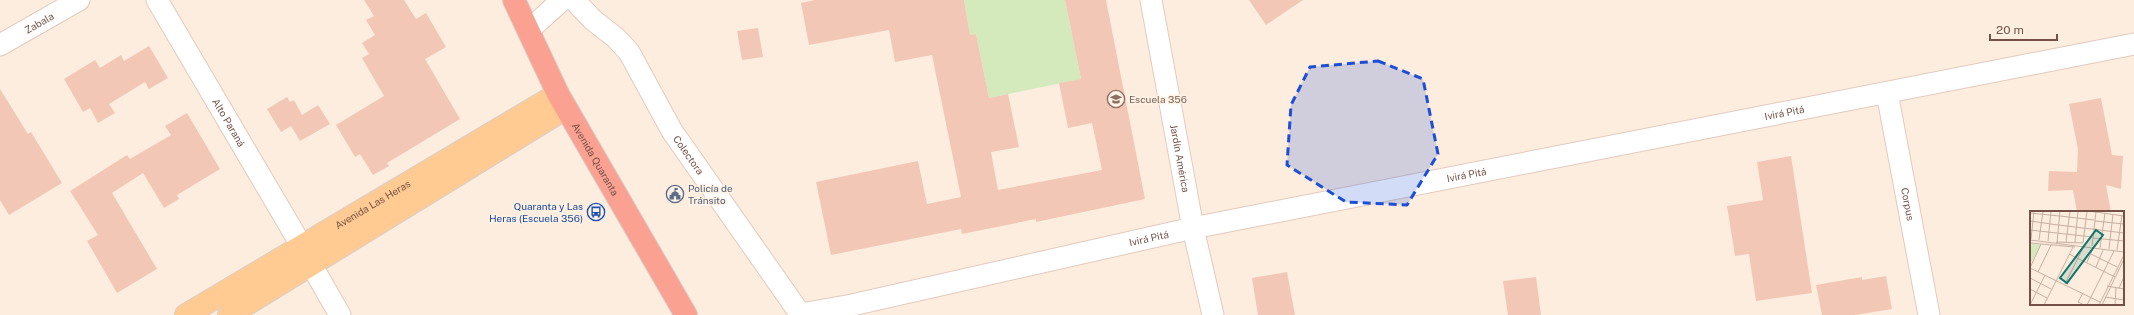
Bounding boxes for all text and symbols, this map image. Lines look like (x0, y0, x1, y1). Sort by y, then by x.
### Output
street label: Zabala (22, 10, 56, 36)
scale bar (1990, 16, 2057, 42)
text: 20 m (1996, 23, 2024, 37)
school or university icon: Escuela 356 (1106, 89, 1126, 109)
place label: Escuela 356 (1129, 93, 1187, 105)
street label: Alto Paraná (210, 96, 248, 149)
street label: Ivirá Pitá (1763, 103, 1805, 122)
street label: Avenida Quaranta (570, 120, 622, 198)
street label: Jardín América (1168, 123, 1192, 193)
street label: Colectora (671, 133, 707, 177)
street label: Ivirá Pitá (1445, 165, 1487, 184)
street label: Avenida Las Heras (333, 177, 412, 231)
place label: Policía de Tránsito (688, 182, 733, 206)
public building icon: Policía de Tránsito (665, 184, 685, 204)
street label: Corpus (1899, 187, 1917, 221)
place label: Quaranta y Las Heras (Escuela 356) (489, 200, 583, 224)
bus stop icon: Quaranta y Las Heras (Escuela 356) (586, 202, 606, 222)
inset map (2030, 211, 2124, 305)
street label: Ivirá Pitá (1128, 228, 1170, 248)

